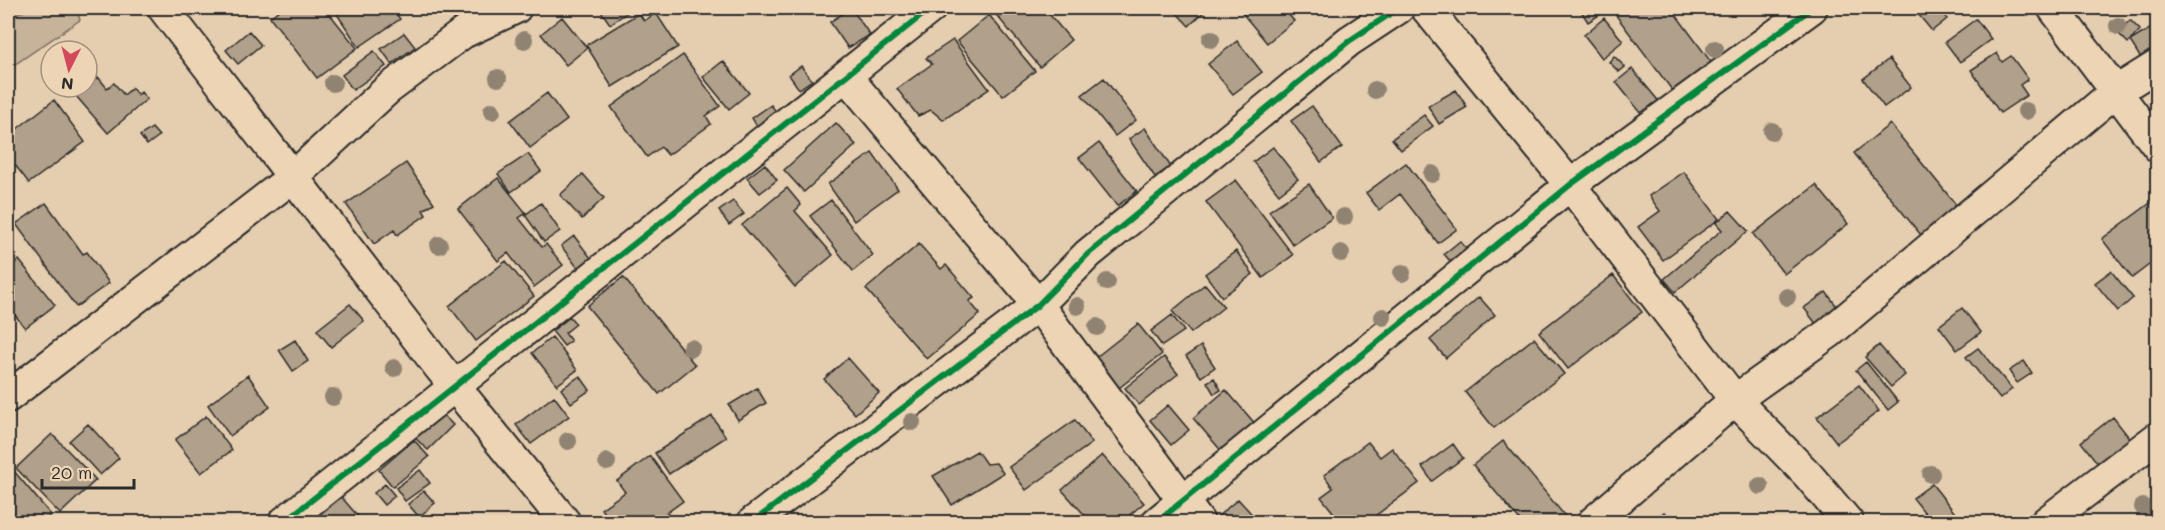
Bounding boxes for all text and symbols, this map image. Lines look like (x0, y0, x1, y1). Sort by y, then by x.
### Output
north arrow (39, 39, 99, 99)
text: N (60, 73, 75, 95)
scale bar (42, 452, 134, 490)
text: 20 m (51, 460, 92, 484)

